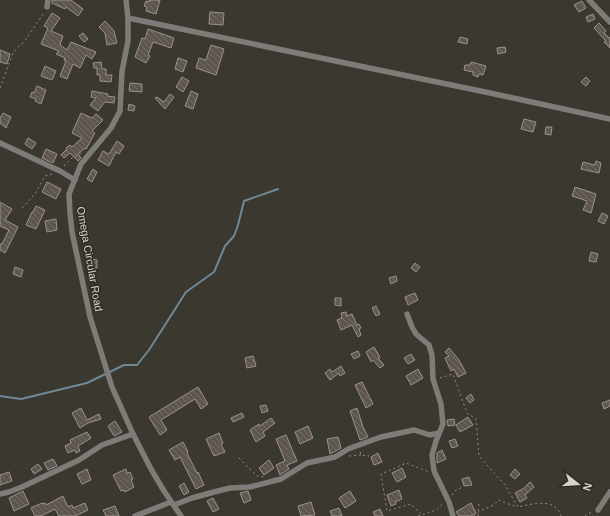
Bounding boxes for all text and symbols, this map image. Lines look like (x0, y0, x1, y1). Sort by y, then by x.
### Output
street label: Omega Circular Road (75, 206, 105, 312)
north arrow (558, 464, 598, 504)
text: N (581, 481, 594, 493)

